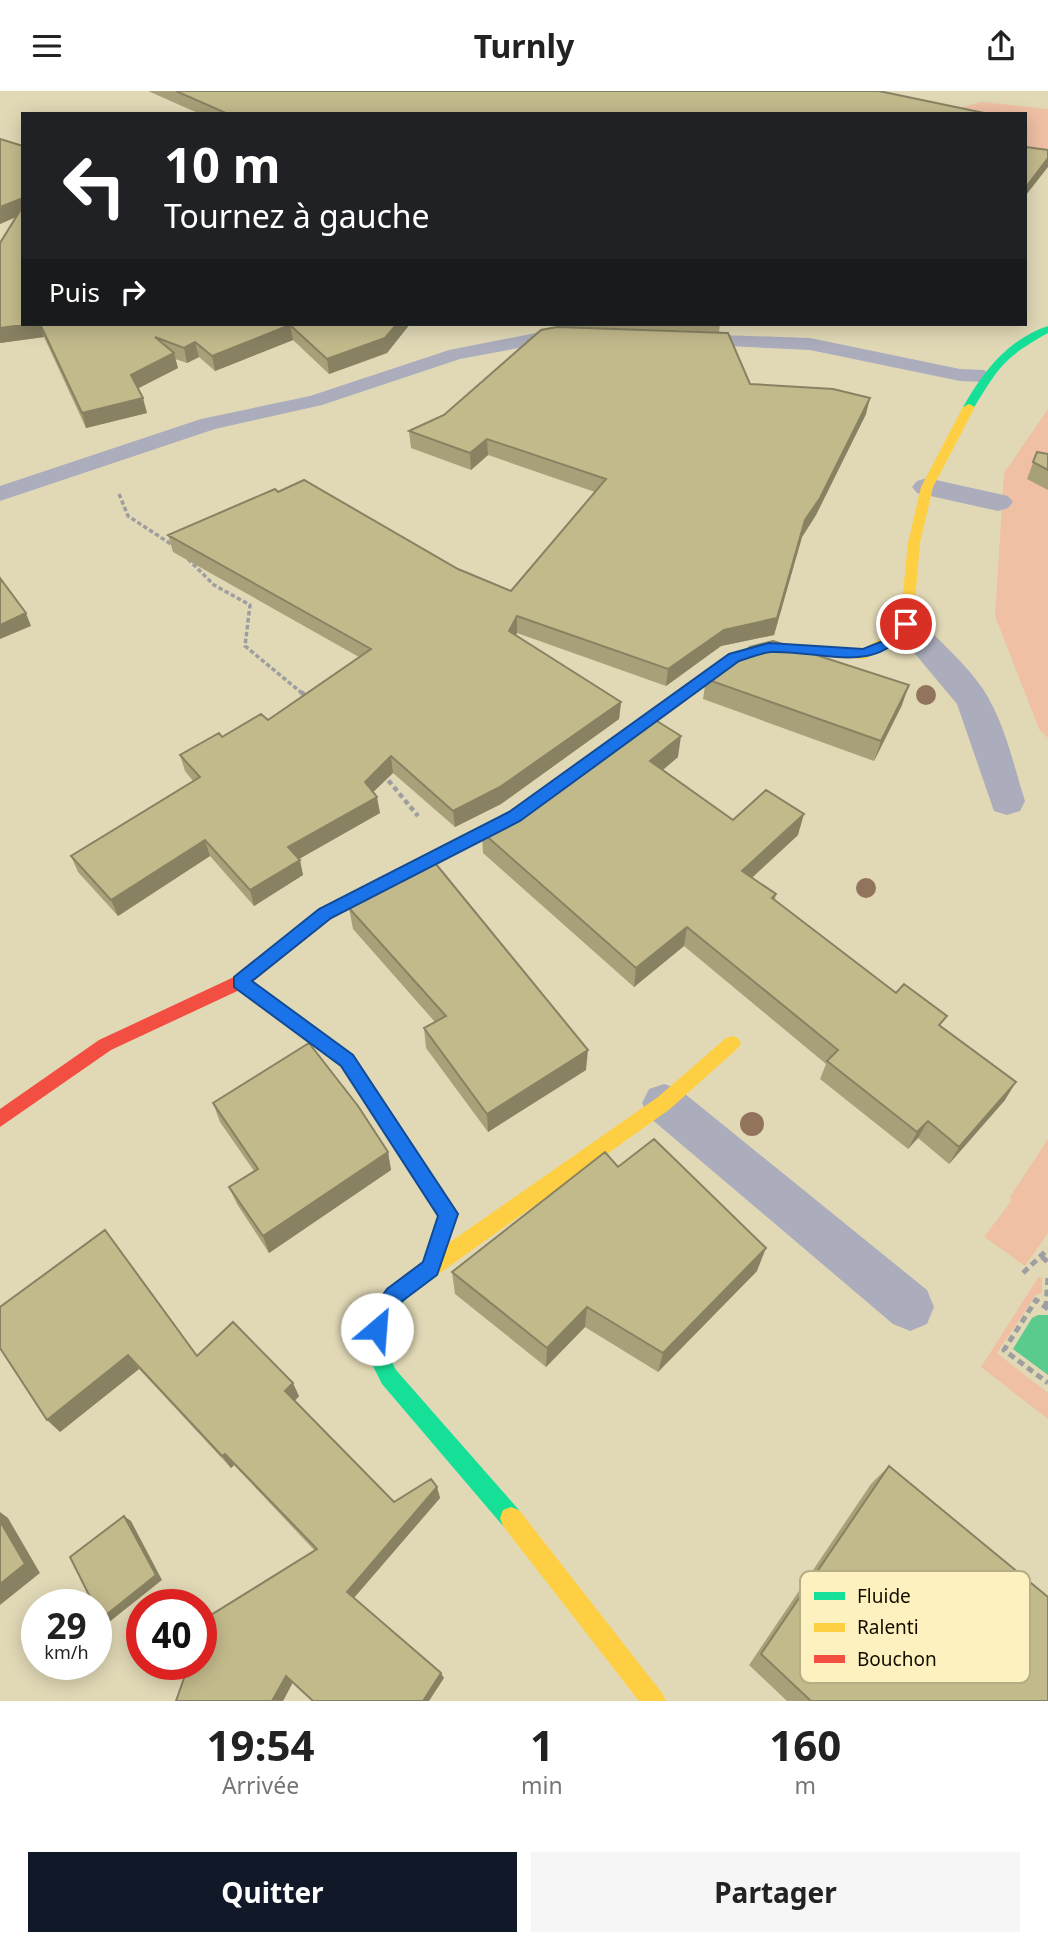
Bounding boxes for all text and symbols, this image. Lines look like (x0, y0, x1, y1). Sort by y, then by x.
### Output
text: Turnly (474, 24, 574, 67)
icon: menu (28, 27, 66, 65)
icon: share (982, 27, 1020, 65)
text: 10 m (164, 131, 281, 197)
icon: left (49, 140, 140, 231)
text: Tournez à gauche (164, 194, 430, 237)
icon: right (114, 273, 152, 311)
text: Puis (49, 274, 100, 310)
pin (876, 594, 936, 654)
icon: arrive (887, 605, 925, 643)
position arrow (340, 1292, 414, 1366)
legend (800, 1571, 1030, 1683)
text: Fluide (857, 1583, 911, 1609)
speed limit sign: 40 (126, 1589, 217, 1680)
text: 29 (46, 1602, 87, 1649)
text: Ralenti (857, 1614, 919, 1640)
text: km/h (44, 1640, 89, 1664)
text: Bouchon (857, 1646, 937, 1672)
text: 19:54 (207, 1716, 314, 1773)
text: 1 (530, 1716, 554, 1773)
text: 160 (769, 1716, 841, 1773)
text: Arrivée (222, 1769, 299, 1801)
text: min (521, 1769, 563, 1801)
text: m (795, 1769, 816, 1801)
button: Quitter (28, 1852, 517, 1932)
button: Partager (531, 1852, 1020, 1932)

